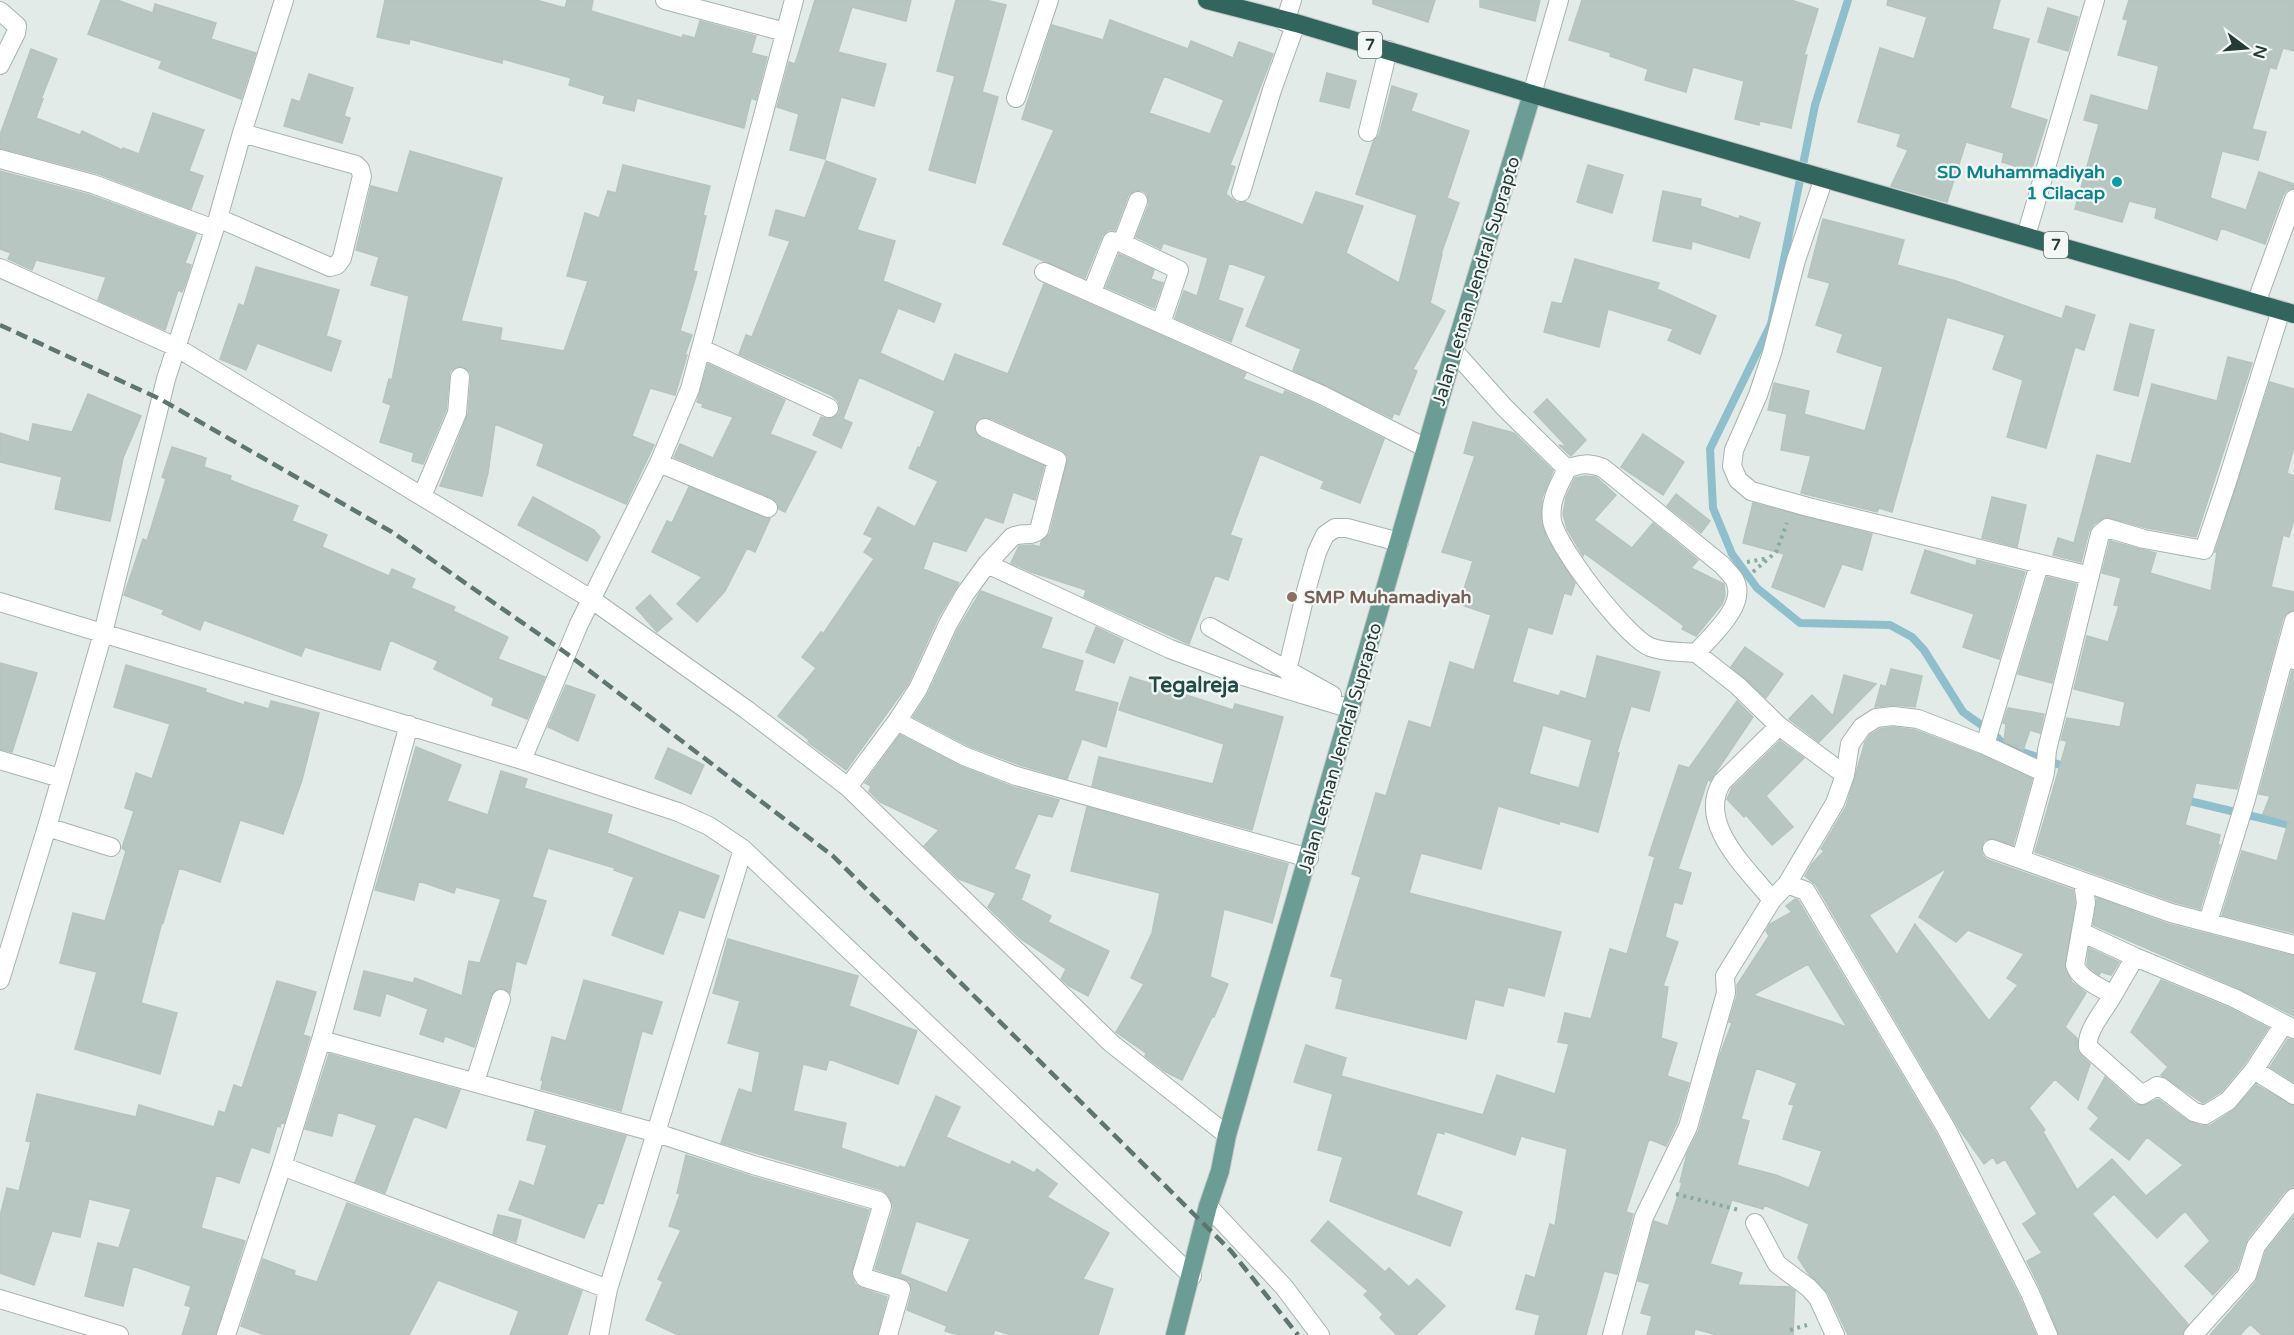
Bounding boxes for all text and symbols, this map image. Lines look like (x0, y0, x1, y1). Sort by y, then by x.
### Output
north arrow (2216, 18, 2276, 78)
road number: 7 (1358, 32, 1382, 58)
text: N (2248, 43, 2271, 61)
street label: Jalan Letnan Jendral Suprapto (1428, 154, 1524, 408)
place label: SD Muhammadiyah 1 Cilacap (1937, 161, 2105, 204)
marker: SD Muhammadiyah 1 Cilacap (2110, 175, 2124, 189)
road number: 7 (2044, 232, 2068, 258)
place label: SMP Muhamadiyah (1304, 586, 1472, 608)
marker: SMP Muhamadiyah (1285, 590, 1299, 604)
street label: Jalan Letnan Jendral Suprapto (1294, 620, 1386, 876)
district label: Tegalreja (1148, 673, 1239, 698)

